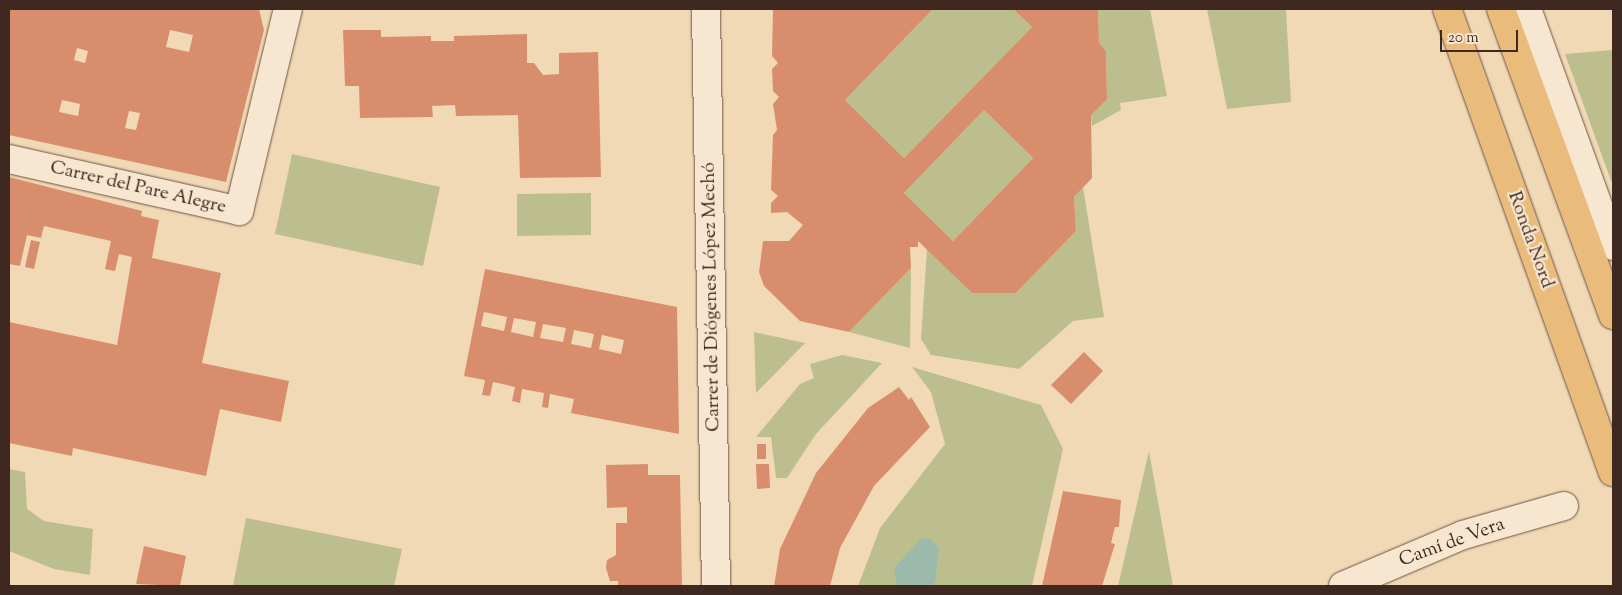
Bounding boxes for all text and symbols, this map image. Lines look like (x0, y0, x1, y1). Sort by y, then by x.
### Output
scale bar (1442, 20, 1520, 52)
text: 20 m (1448, 28, 1479, 49)
street label: Carrer del Pare Alegre (48, 157, 228, 219)
street label: Carrer de Diógenes López Mechó (698, 162, 726, 432)
street label: Ronda Nord (1502, 189, 1558, 291)
street label: Camí de Vera (1396, 513, 1508, 573)

